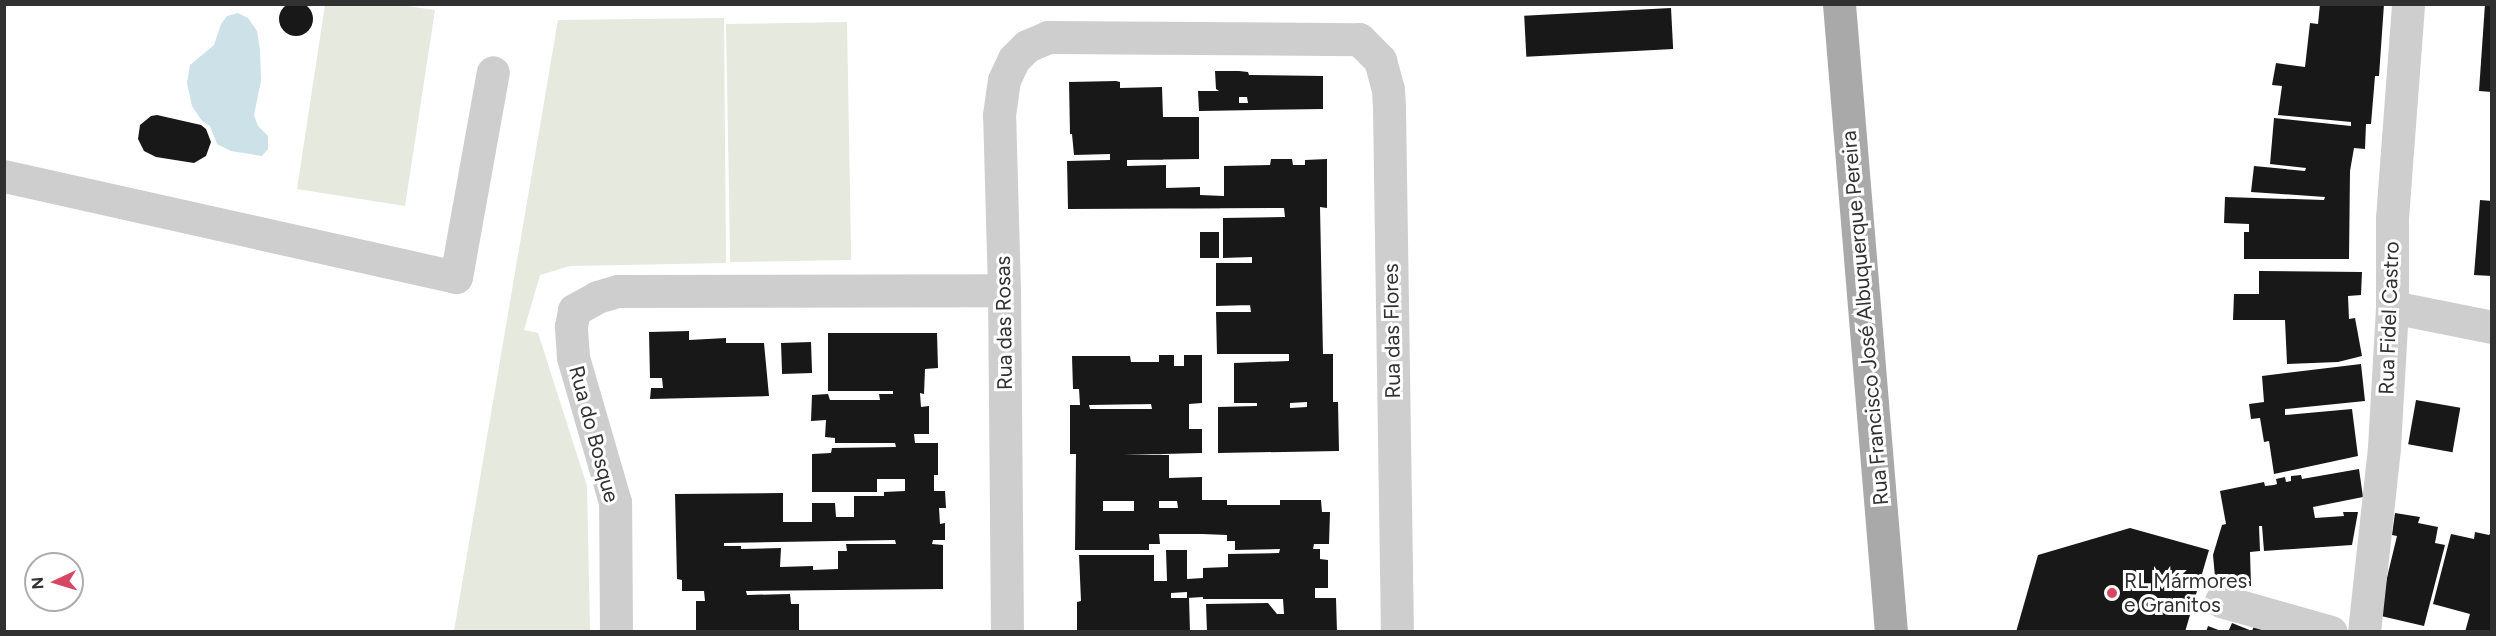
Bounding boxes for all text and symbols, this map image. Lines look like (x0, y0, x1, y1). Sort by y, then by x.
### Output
street label: Rua Francisco José Albuquerque Pereira (1836, 130, 1894, 506)
street label: Rua Fidel Castro (2374, 241, 2404, 395)
street label: Rua das Rosas (990, 256, 1018, 390)
street label: Rua das Flores (1378, 263, 1406, 399)
street label: Rua do Bosque (564, 363, 624, 505)
north arrow (24, 552, 84, 612)
place label: RL Mármores e Granitos (2124, 568, 2247, 618)
text: N (28, 576, 47, 590)
marker: RL Mármores e Granitos (2105, 586, 2119, 600)

